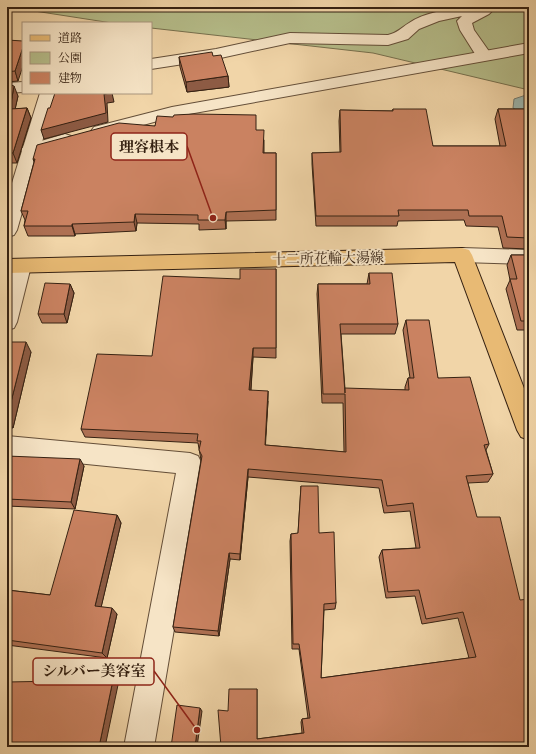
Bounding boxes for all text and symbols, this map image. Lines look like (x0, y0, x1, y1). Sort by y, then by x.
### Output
legend (22, 22, 152, 94)
text: 道路 (58, 31, 82, 47)
text: 公園 (58, 51, 82, 67)
text: 建物 (58, 71, 82, 87)
callout: 理容根本 (111, 133, 187, 160)
text: 理容根本 (119, 138, 179, 159)
street label: 十二所花輪大湯線 (272, 249, 384, 270)
callout: シルバー美容室 (33, 658, 154, 685)
text: シルバー美容室 (42, 662, 146, 683)

